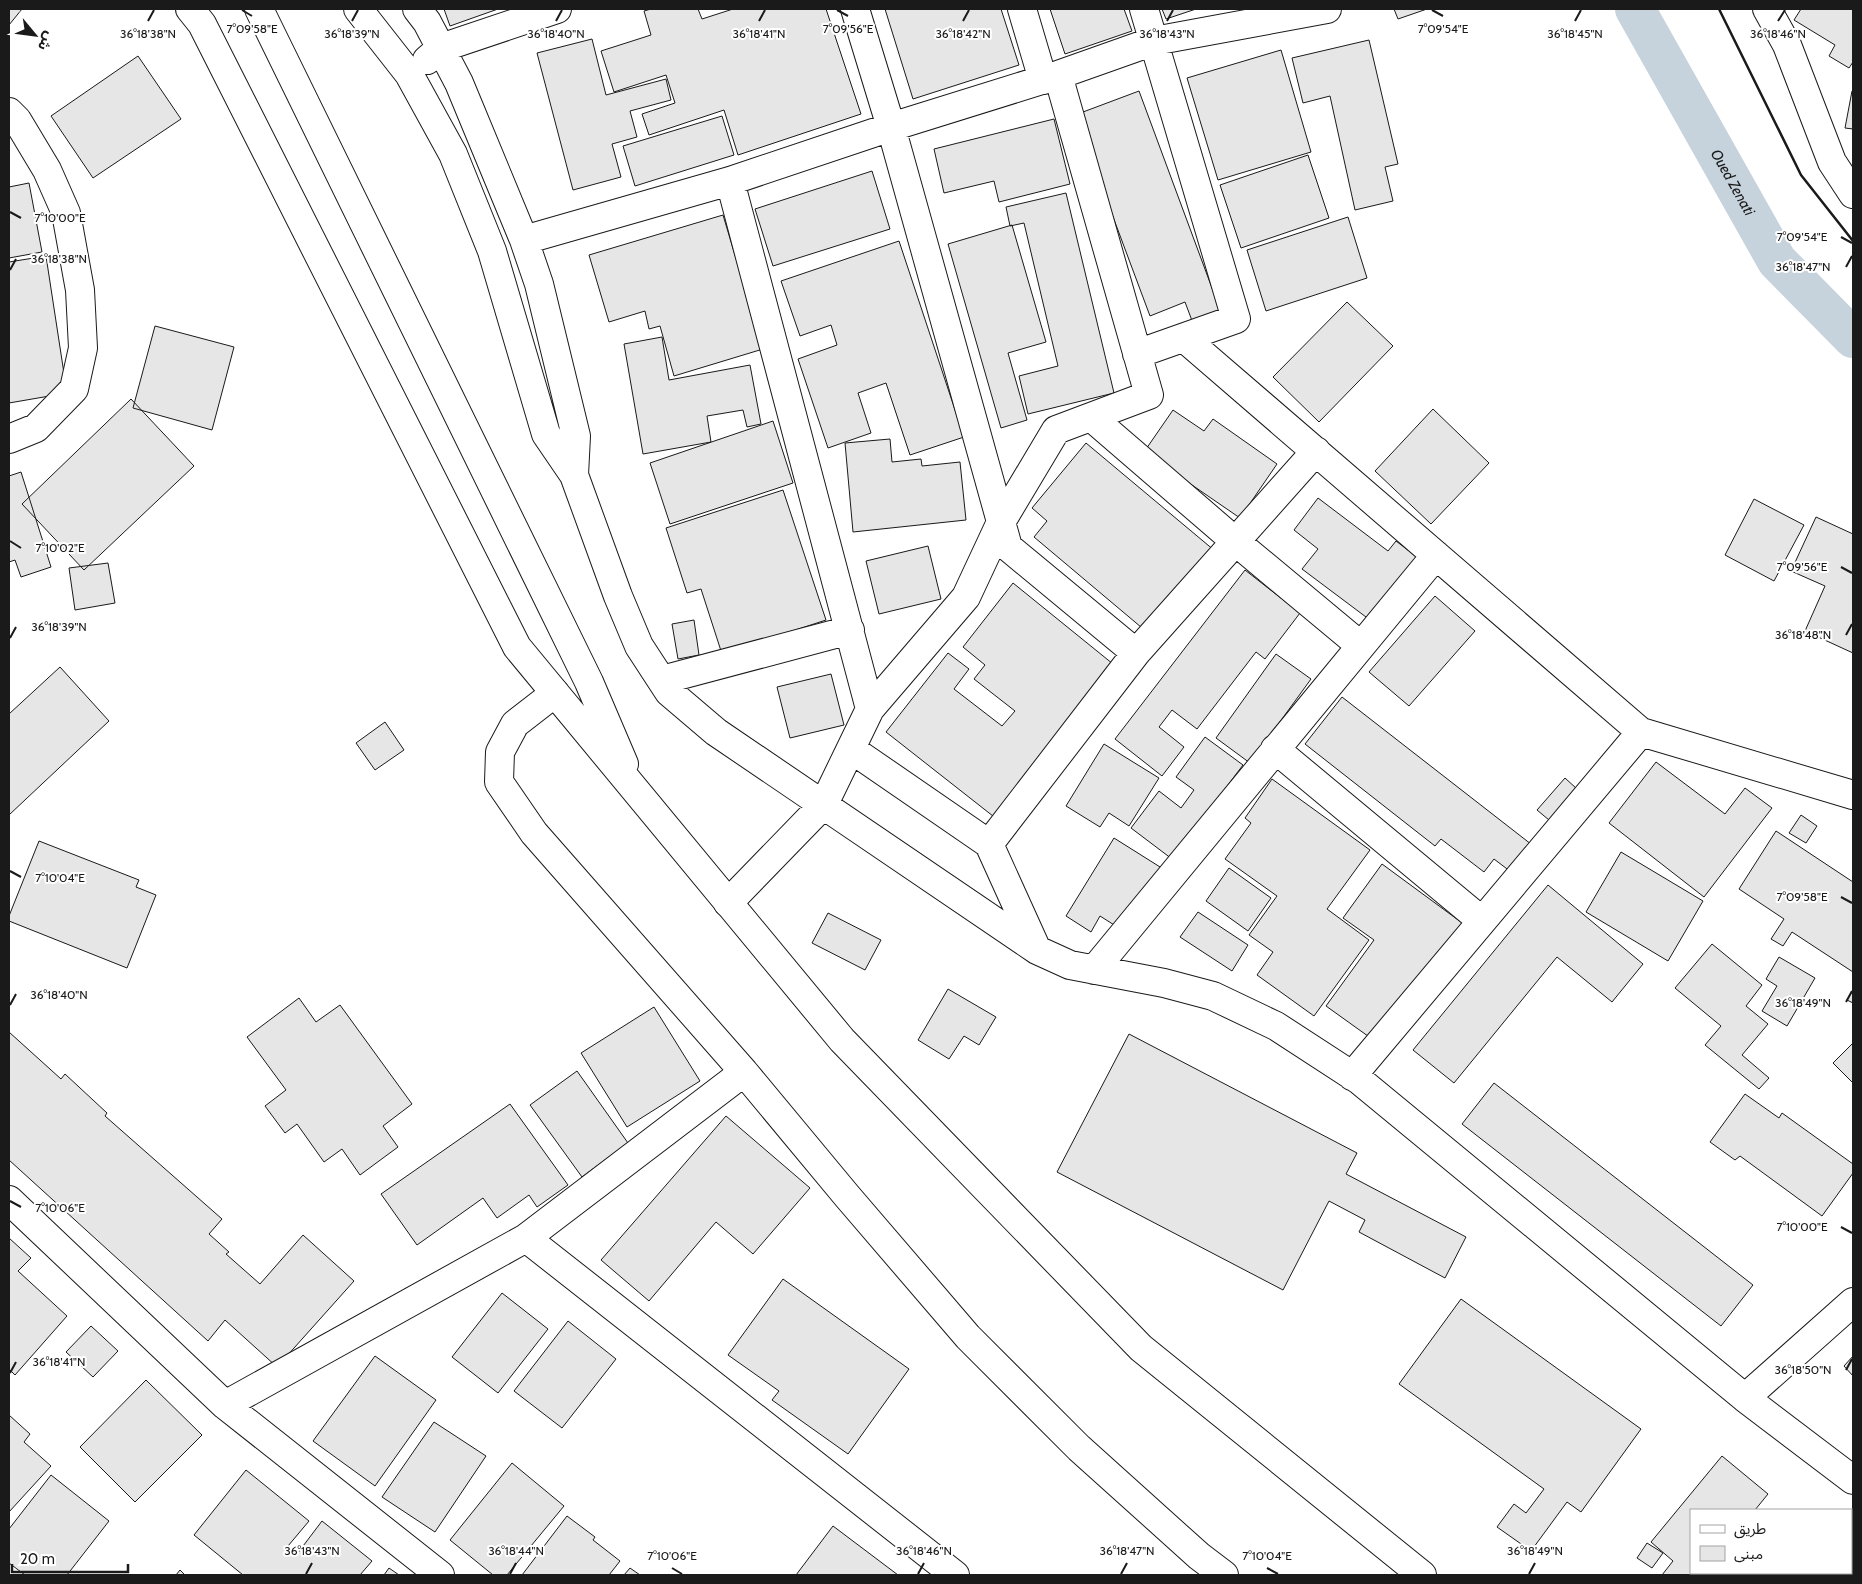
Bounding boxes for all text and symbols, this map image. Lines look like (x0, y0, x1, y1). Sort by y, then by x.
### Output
north arrow (10, 10, 60, 60)
text: 7°09'58"E (226, 21, 278, 36)
text: 7°09'56"E (823, 21, 874, 36)
text: 7°09'54"E (1418, 21, 1469, 36)
text: 36°18'38"N (120, 26, 176, 41)
text: 36°18'39"N (324, 26, 380, 41)
text: 36°18'40"N (527, 26, 585, 41)
text: 36°18'41"N (733, 26, 785, 41)
text: 36°18'42"N (935, 26, 991, 41)
text: 36°18'43"N (1139, 26, 1195, 41)
text: 36°18'45"N (1547, 26, 1603, 41)
text: 36°18'46"N (1750, 26, 1806, 41)
text: ش (34, 29, 59, 54)
water label: Oued Zenati (1707, 146, 1759, 219)
text: 7°10'00"E (34, 210, 86, 225)
text: 7°09'54"E (1777, 229, 1828, 244)
text: 36°18'38"N (31, 251, 87, 266)
text: 36°18'47"N (1776, 259, 1830, 274)
text: 7°10'02"E (35, 540, 85, 555)
text: 7°09'56"E (1777, 559, 1828, 574)
text: 36°18'39"N (31, 619, 87, 634)
text: 36°18'48"N (1775, 627, 1831, 642)
text: 7°10'04"E (35, 870, 85, 885)
text: 7°09'58"E (1776, 889, 1828, 904)
text: 36°18'40"N (30, 987, 88, 1002)
text: 36°18'49"N (1775, 995, 1831, 1010)
text: 7°10'06"E (35, 1200, 85, 1215)
text: 7°10'00"E (1776, 1219, 1828, 1234)
text: 36°18'41"N (33, 1354, 85, 1369)
text: 36°18'50"N (1774, 1362, 1832, 1377)
legend (1690, 1509, 1852, 1574)
text: طريق (1734, 1520, 1766, 1539)
scale bar (12, 1542, 129, 1574)
text: 36°18'43"N (284, 1543, 340, 1558)
text: 36°18'44"N (488, 1543, 544, 1558)
text: 36°18'46"N (896, 1543, 952, 1558)
text: 36°18'47"N (1100, 1543, 1154, 1558)
text: 36°18'49"N (1507, 1543, 1563, 1558)
text: مبنى (1734, 1545, 1763, 1563)
text: 7°10'06"E (647, 1548, 697, 1563)
text: 7°10'04"E (1242, 1548, 1292, 1563)
text: 20 m (20, 1550, 55, 1568)

